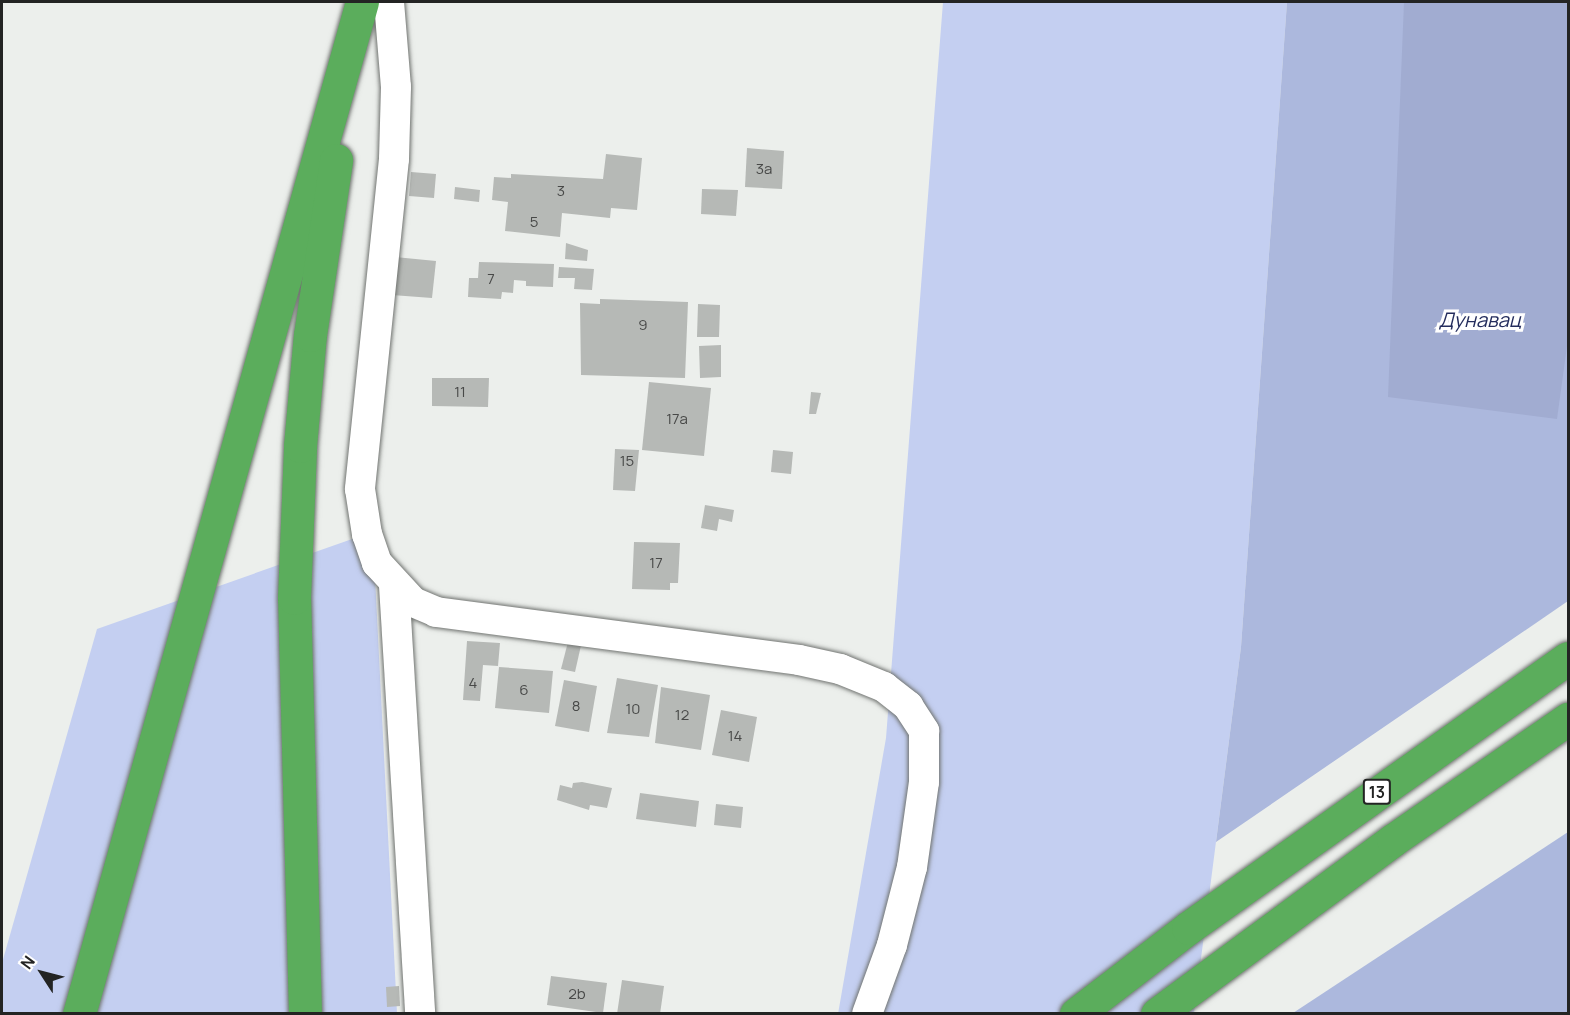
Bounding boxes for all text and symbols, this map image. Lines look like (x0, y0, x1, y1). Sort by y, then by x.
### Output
house number: 3a (756, 160, 772, 178)
house number: 3 (557, 182, 565, 200)
house number: 5 (530, 213, 538, 231)
house number: 7 (487, 270, 495, 288)
water label: Дунавац (1439, 307, 1521, 331)
house number: 9 (638, 316, 648, 334)
house number: 11 (454, 383, 466, 401)
house number: 17a (666, 410, 688, 428)
house number: 15 (620, 452, 634, 470)
house number: 17 (649, 554, 663, 572)
house number: 4 (469, 674, 477, 692)
house number: 6 (519, 681, 529, 699)
house number: 8 (572, 697, 580, 715)
house number: 10 (626, 700, 640, 718)
house number: 12 (675, 706, 689, 724)
house number: 14 (728, 727, 742, 745)
road number: 13 (1362, 779, 1392, 805)
north arrow (12, 943, 72, 1003)
text: N (15, 951, 40, 974)
house number: 2b (568, 985, 586, 1003)

